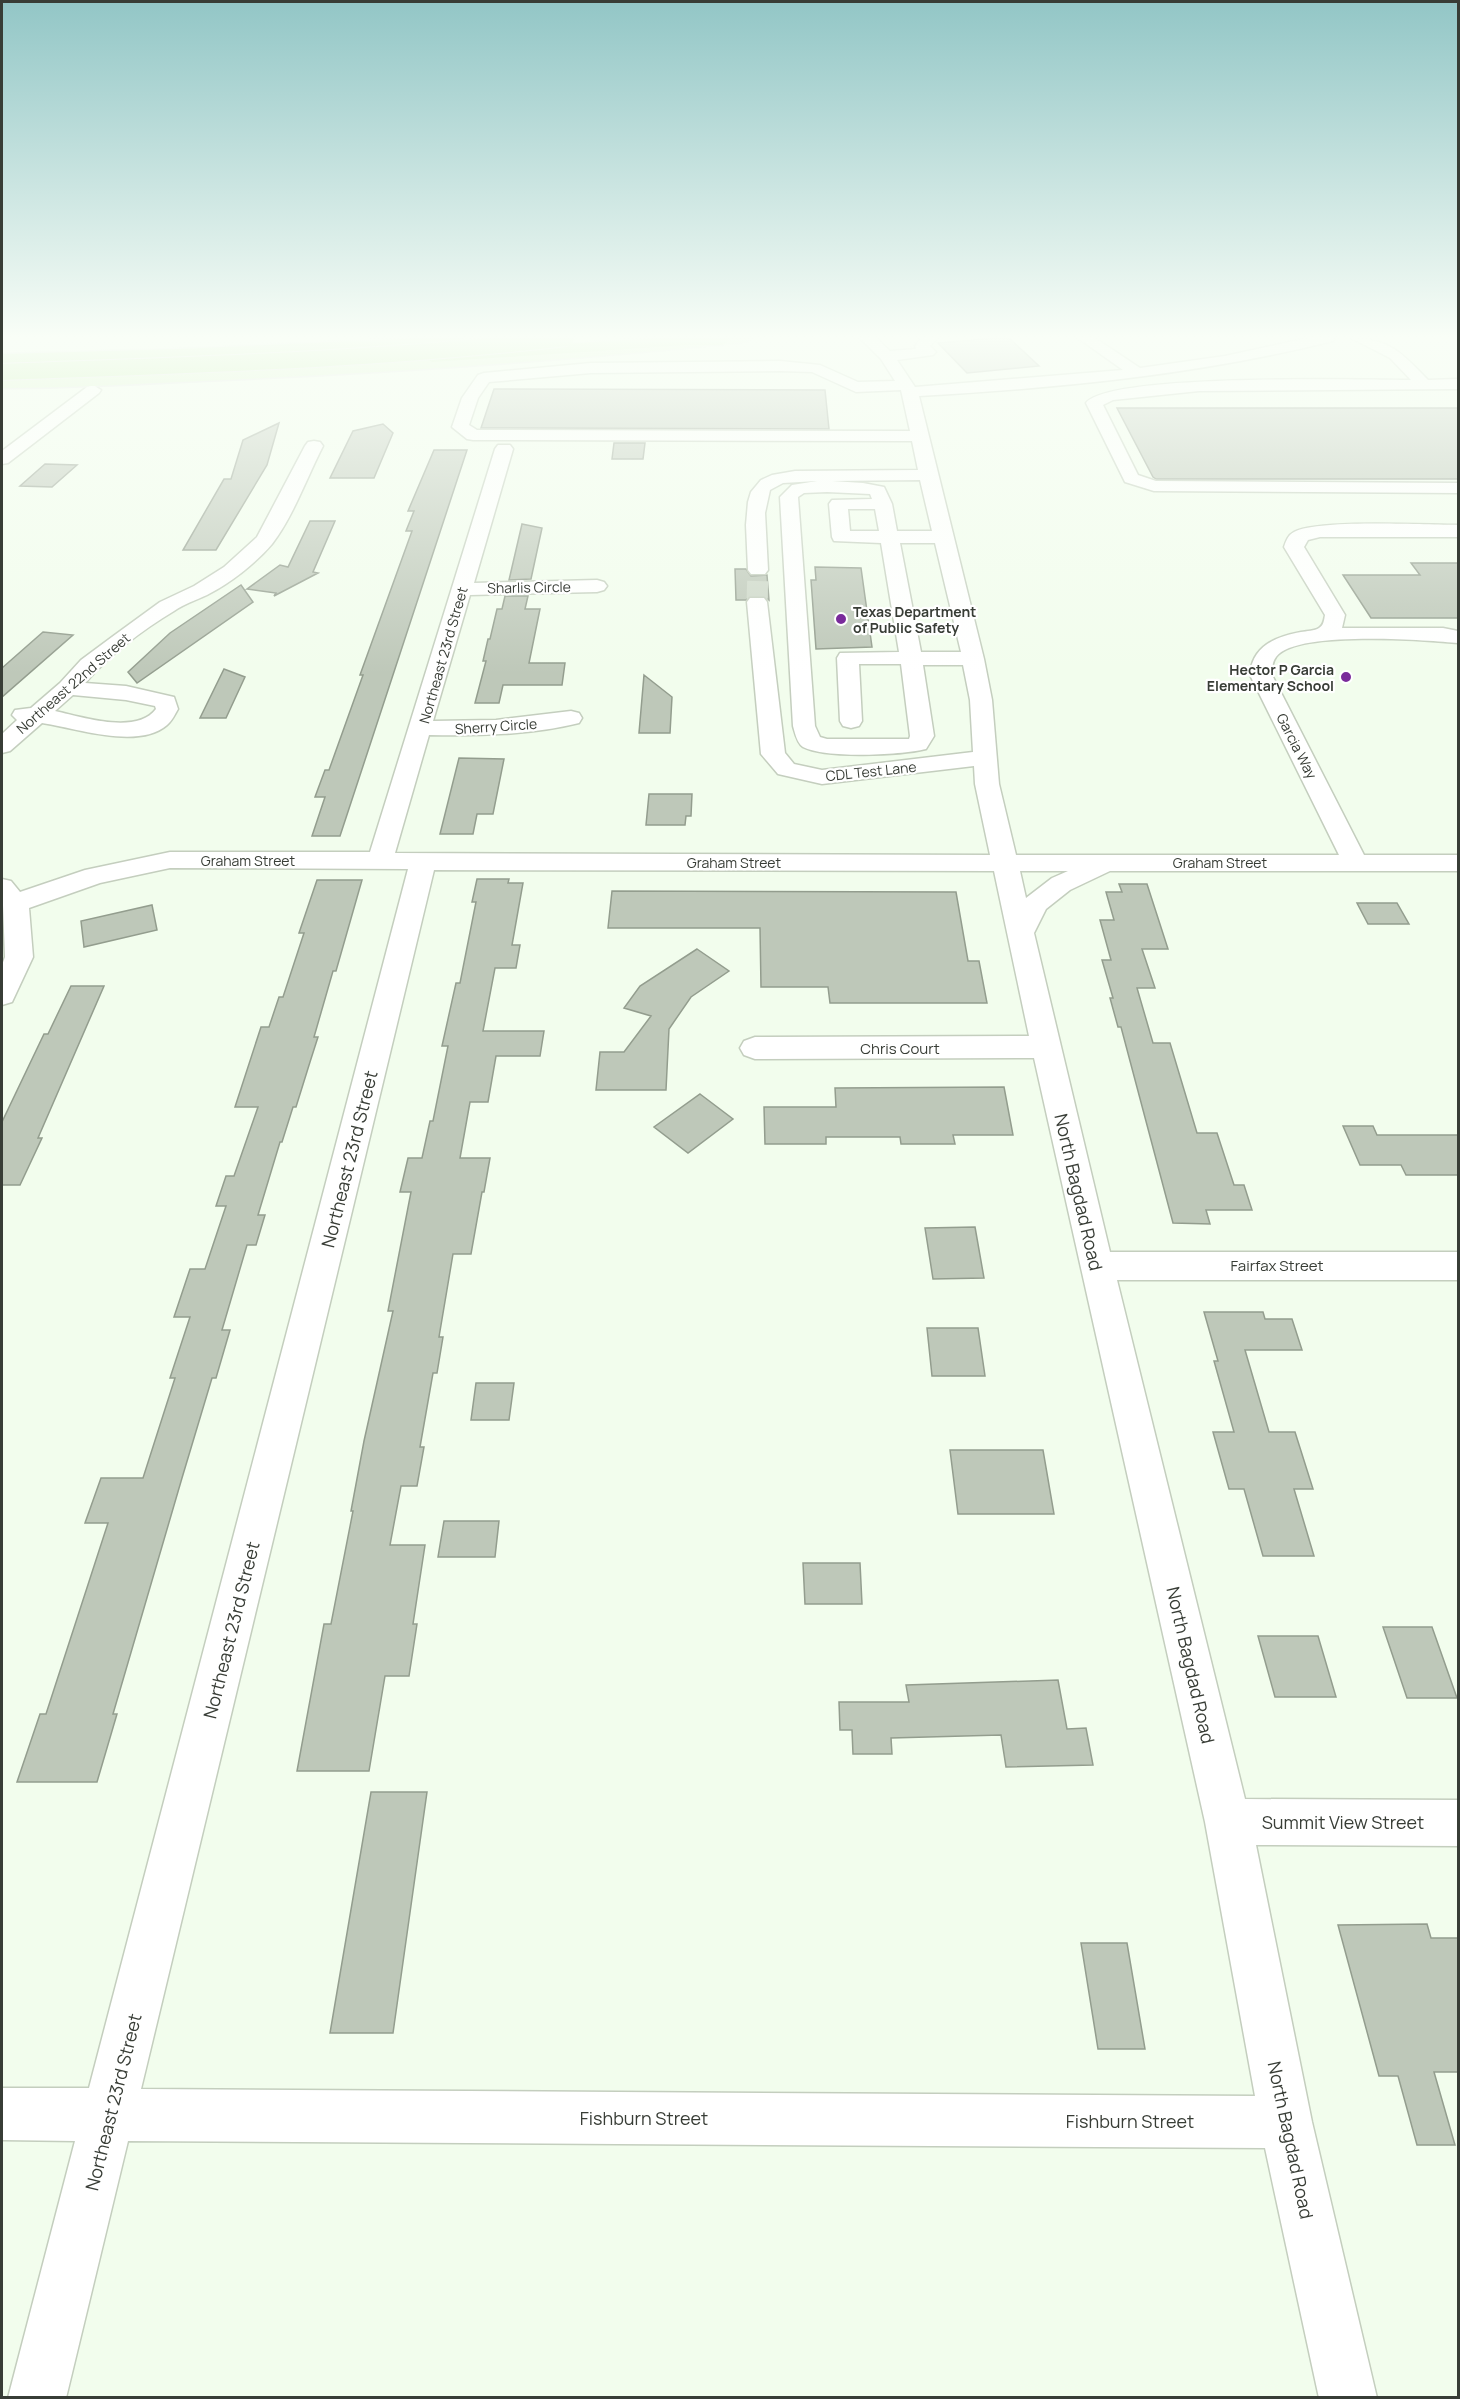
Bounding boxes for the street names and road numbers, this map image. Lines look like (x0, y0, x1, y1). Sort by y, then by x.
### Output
street label: Sharlis Circle (487, 577, 571, 597)
street label: Northeast 23rd Street (414, 584, 472, 726)
street label: Northeast 22nd Street (12, 628, 134, 738)
street label: Garcia Way (1272, 710, 1322, 783)
street label: Sherry Circle (454, 714, 538, 738)
street label: CDL Test Lane (825, 757, 917, 785)
street label: Graham Street (201, 851, 296, 870)
street label: Graham Street (687, 853, 782, 872)
street label: Graham Street (1173, 853, 1268, 872)
street label: Chris Court (860, 1038, 940, 1059)
street label: Northeast 23rd Street (315, 1068, 383, 1250)
street label: North Bagdad Road (1049, 1111, 1109, 1273)
street label: Fairfax Street (1231, 1255, 1323, 1276)
street label: Northeast 23rd Street (197, 1539, 265, 1721)
street label: North Bagdad Road (1161, 1584, 1221, 1746)
street label: Summit View Street (1262, 1810, 1424, 1834)
street label: Northeast 23rd Street (79, 2011, 147, 2193)
street label: North Bagdad Road (1263, 2059, 1319, 2221)
street label: Fishburn Street (580, 2106, 708, 2130)
street label: Fishburn Street (1066, 2109, 1194, 2133)

